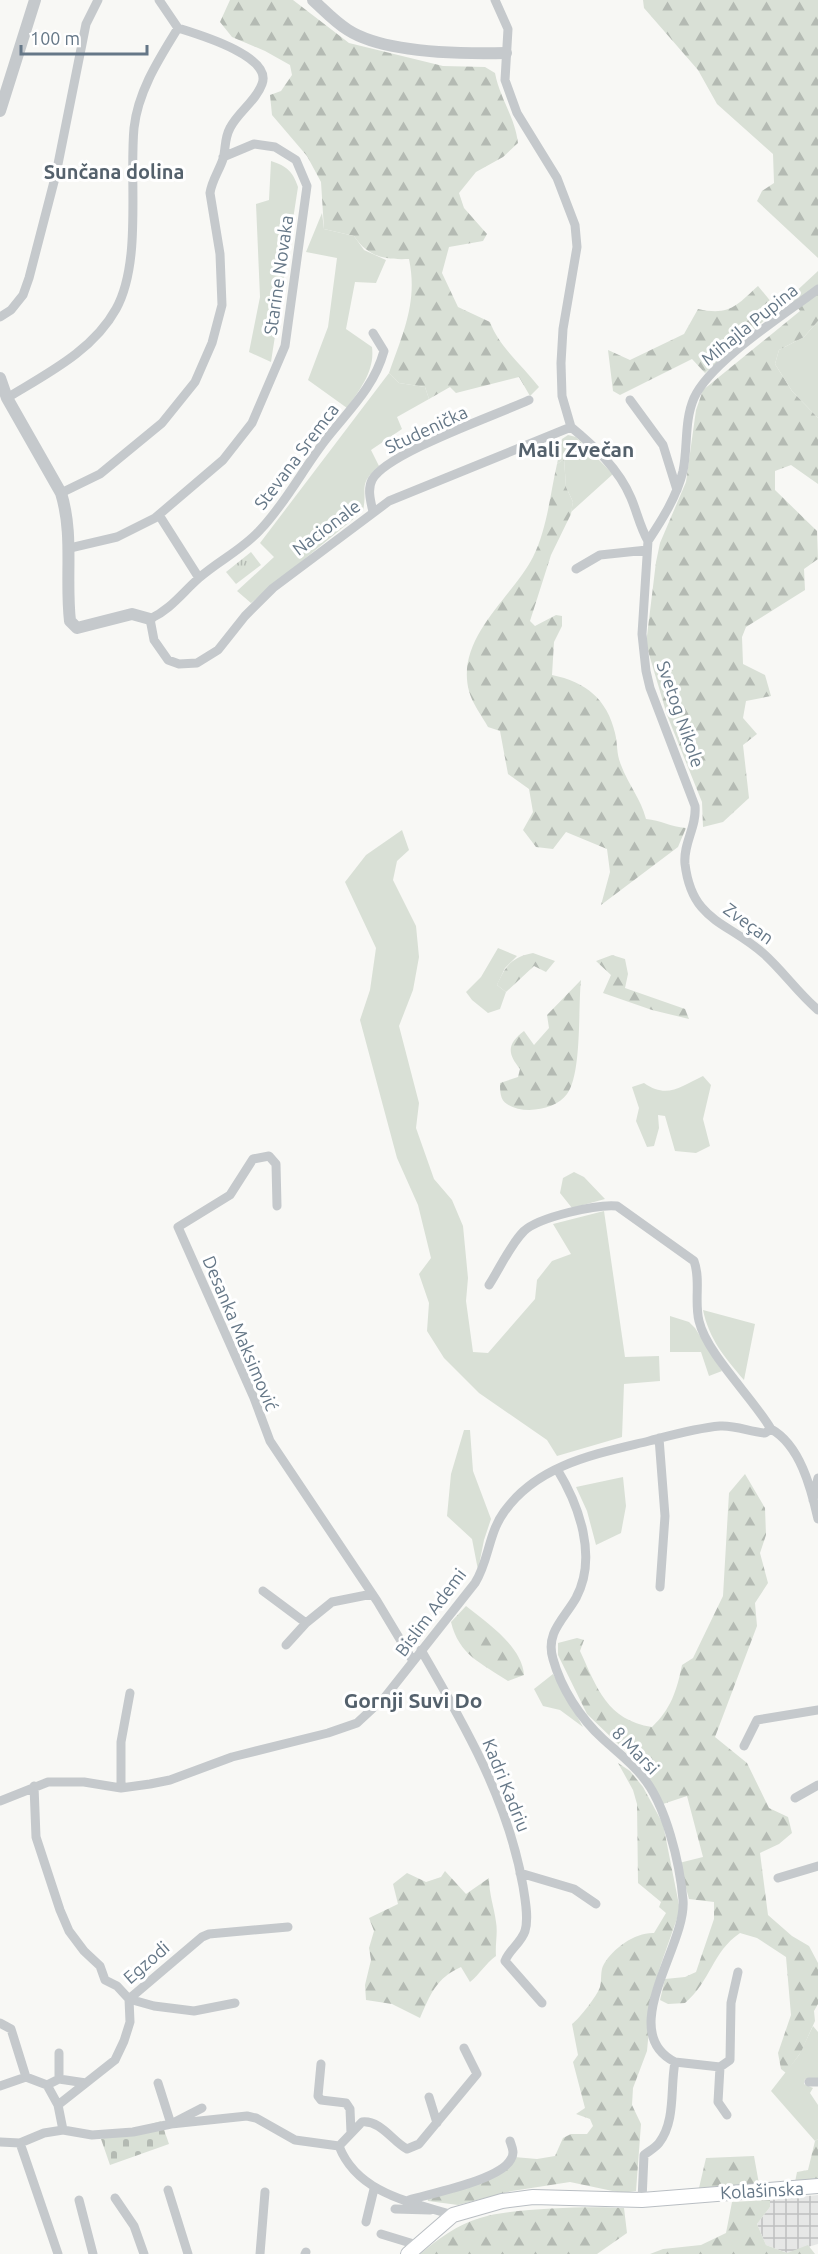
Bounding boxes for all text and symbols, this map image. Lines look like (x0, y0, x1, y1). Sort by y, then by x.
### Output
scale bar (21, 18, 147, 56)
text: 100 m (30, 28, 80, 48)
district label: Sunčana dolina (44, 160, 184, 183)
street label: Starine Novaka (260, 214, 296, 336)
street label: Mihajla Pupina (697, 279, 801, 369)
street label: Stevana Sremca (250, 399, 342, 513)
street label: Studenička (382, 401, 470, 457)
district label: Mali Zvečan (518, 437, 634, 461)
street label: Nacionale (288, 495, 364, 559)
street label: Svetog Nikole (653, 658, 709, 770)
street label: Zveçan (720, 898, 778, 948)
street label: Desanka Maksimović (199, 1253, 283, 1413)
street label: Bislim Ademi (391, 1564, 469, 1660)
district label: Gornji Suvi Do (344, 1688, 482, 1712)
street label: 8 Marsi (609, 1722, 663, 1778)
street label: Kadri Kadriu (479, 1736, 535, 1834)
street label: Egzodi (119, 1937, 173, 1987)
street label: Kolašinska (720, 2178, 804, 2202)

